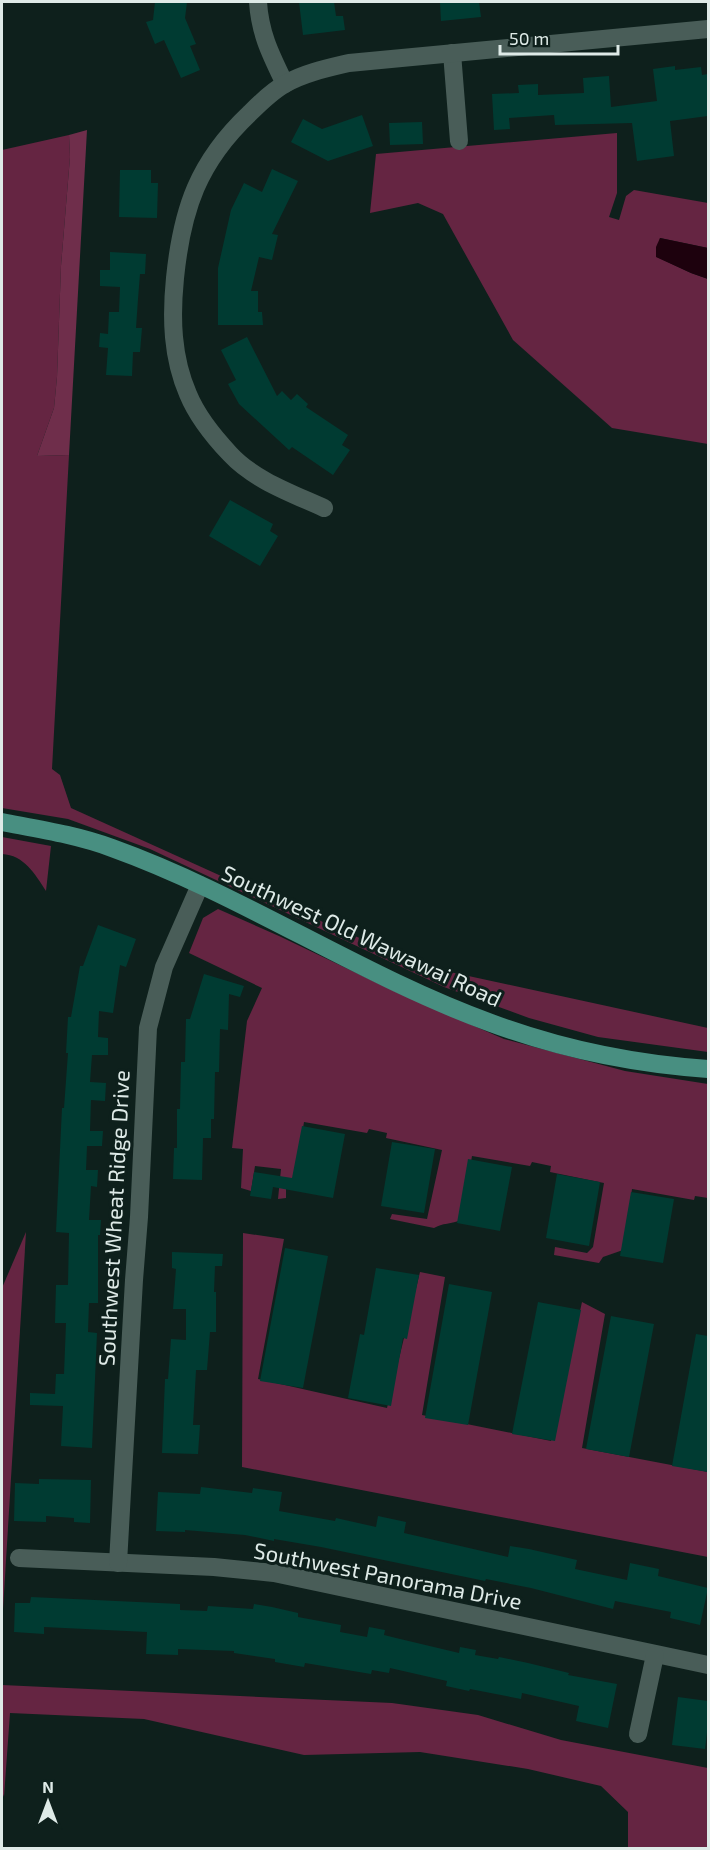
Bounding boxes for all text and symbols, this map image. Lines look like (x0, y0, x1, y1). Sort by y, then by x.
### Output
scale bar (500, 18, 618, 56)
text: 50 m (509, 27, 549, 49)
street label: Southwest Old Wawawai Road (218, 859, 506, 1011)
street label: Southwest Wheat Ridge Drive (92, 1069, 134, 1367)
street label: Southwest Panorama Drive (252, 1536, 524, 1614)
north arrow (18, 1772, 78, 1832)
text: N (42, 1777, 54, 1796)

